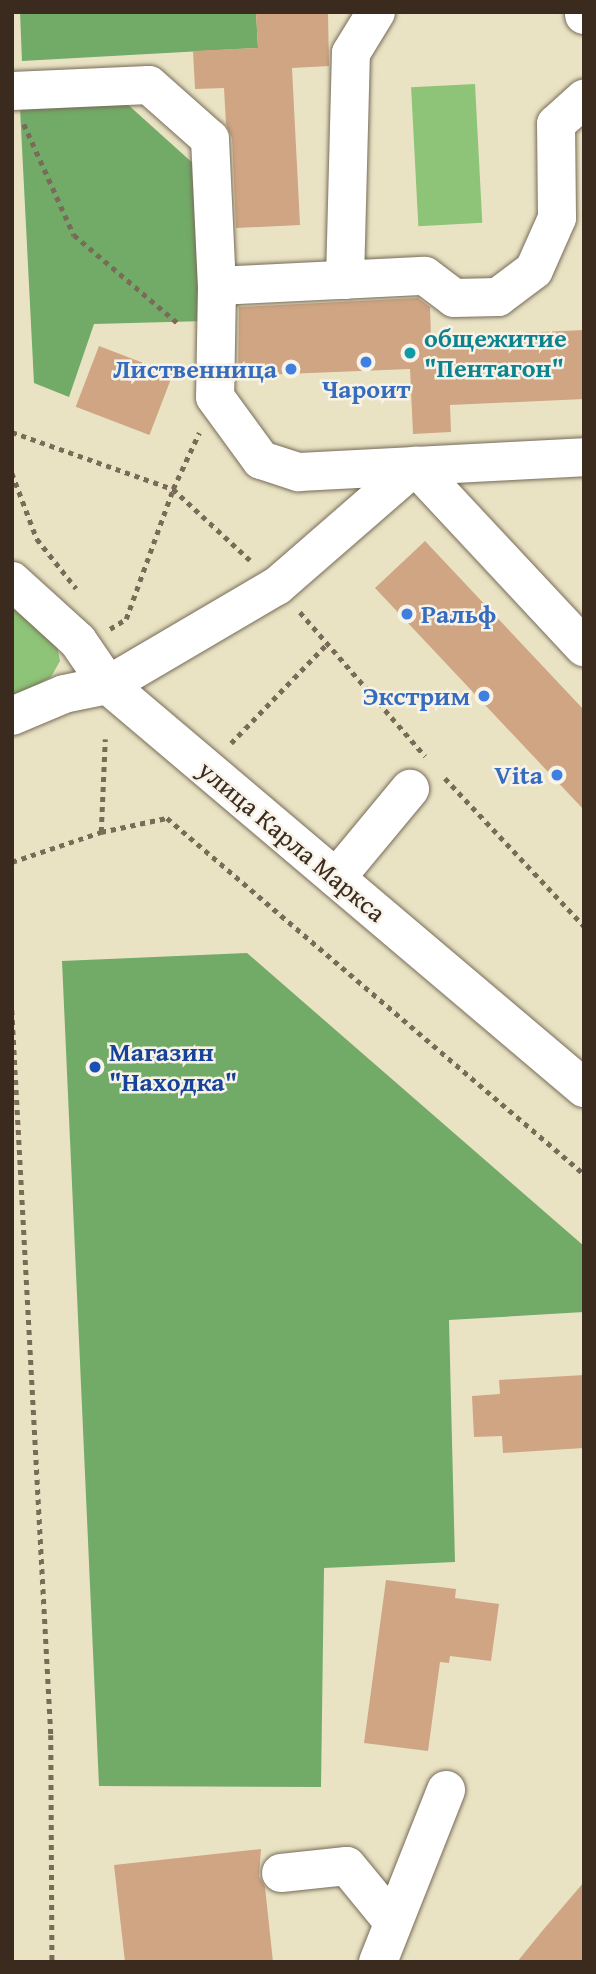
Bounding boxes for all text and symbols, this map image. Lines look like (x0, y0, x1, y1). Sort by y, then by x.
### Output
place label: общежитие "Пентагон" (424, 322, 567, 384)
marker: общежитие "Пентагон" (402, 345, 418, 361)
place label: Лиственница (113, 353, 277, 385)
marker: Чароит (358, 354, 374, 370)
marker: Лиственница (283, 361, 299, 377)
place label: Чароит (322, 373, 410, 405)
place label: Ральф (421, 598, 496, 630)
marker: Ральф (399, 606, 415, 622)
place label: Экстрим (363, 680, 470, 712)
marker: Экстрим (476, 688, 492, 704)
street label: улица Карла Маркса (192, 754, 392, 928)
place label: Vita (494, 759, 543, 791)
marker: Vita (549, 767, 565, 783)
place label: Магазин "Находка" (109, 1036, 237, 1098)
marker: Магазин "Находка" (87, 1059, 103, 1075)

